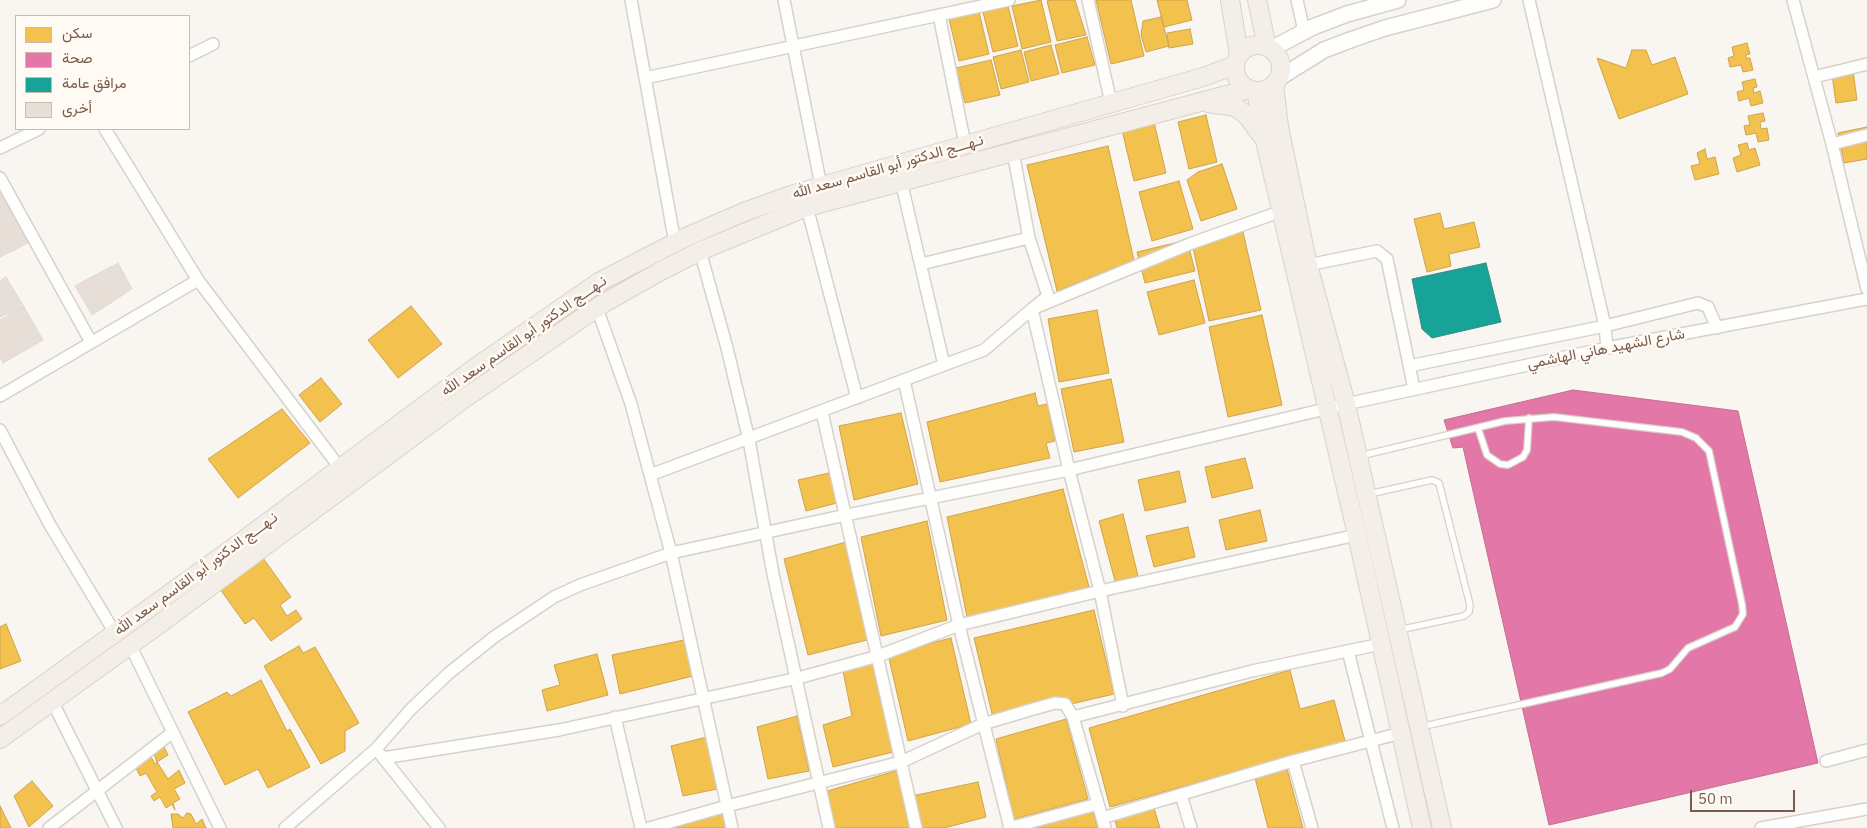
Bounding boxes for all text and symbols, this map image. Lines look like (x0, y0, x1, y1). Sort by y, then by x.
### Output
legend (15, 15, 190, 130)
text: سكن (62, 23, 92, 42)
text: صحة (62, 48, 93, 67)
text: مرافق عامة (62, 73, 127, 92)
text: أخرى (62, 98, 92, 117)
street label: نـهـــج الدكتور أبو القاسم سعد الله (790, 131, 986, 203)
street label: نـهـــج الدكتور أبو القاسم سعد الله (438, 272, 610, 400)
street label: شارع الشهيد هاني الهاشمي (1526, 325, 1686, 373)
street label: نـهـــج الدكتور أبو القاسم سعد الله (111, 508, 281, 640)
scale bar (1692, 780, 1797, 812)
text: 50 m (1698, 789, 1733, 808)

